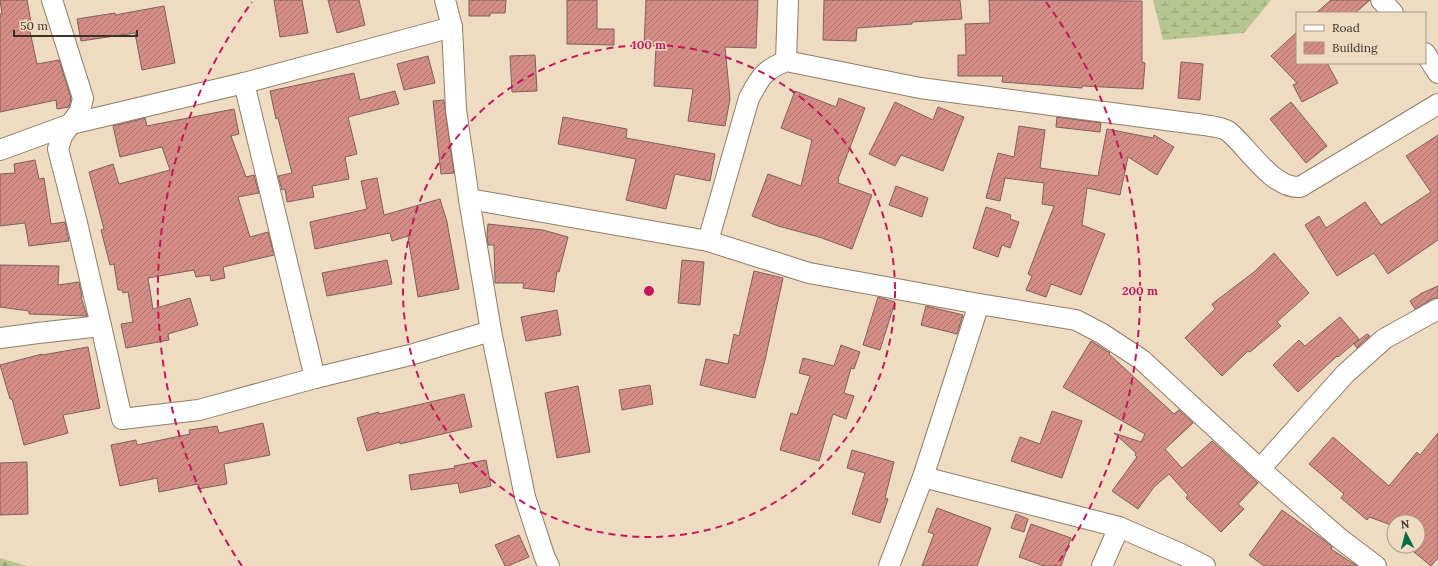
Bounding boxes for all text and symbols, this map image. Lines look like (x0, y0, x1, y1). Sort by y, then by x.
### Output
scale bar (14, 12, 137, 38)
legend (1296, 12, 1426, 64)
text: 50 m (20, 18, 48, 33)
text: Road (1332, 20, 1360, 35)
text: 100 m (632, 37, 666, 52)
text: Building (1332, 40, 1378, 55)
text: 200 m (1122, 283, 1158, 298)
centre of rings (642, 284, 656, 298)
north arrow (1386, 514, 1426, 554)
text: N (1400, 517, 1410, 531)

